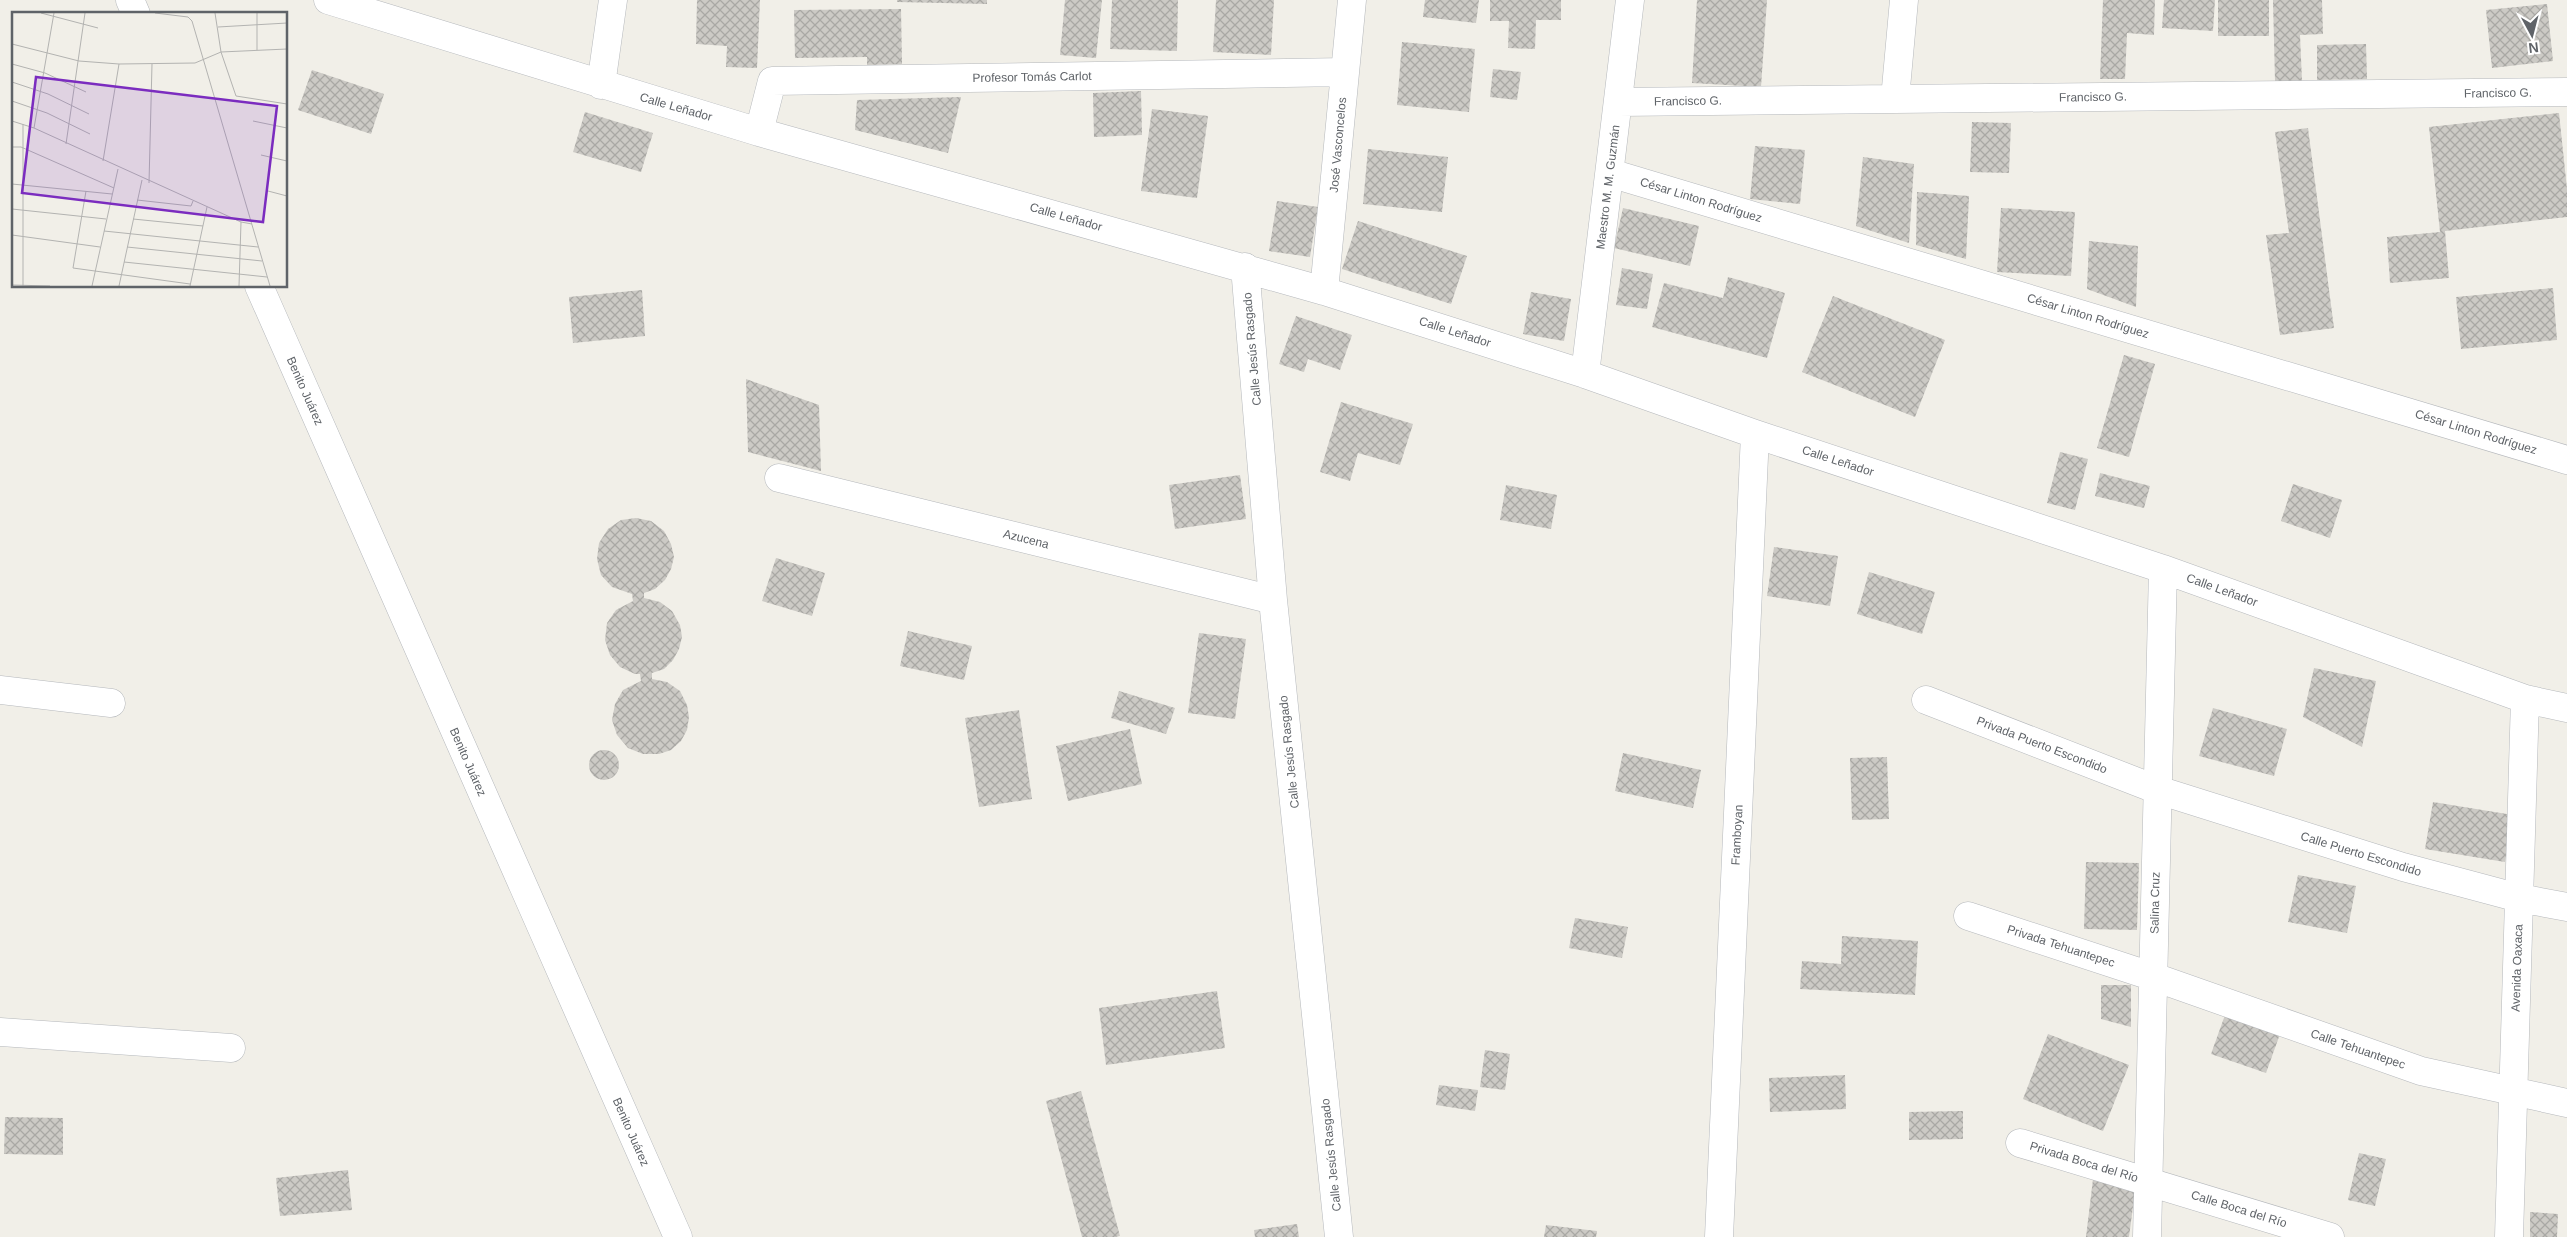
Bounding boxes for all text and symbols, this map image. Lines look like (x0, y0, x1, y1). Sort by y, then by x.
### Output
north arrow (2507, 10, 2557, 60)
inset map (12, 12, 288, 288)
text: N (2528, 39, 2540, 56)
street label: Profesor Tomás Carlot (972, 69, 1092, 85)
street label: Francisco G. (2464, 85, 2532, 101)
street label: Francisco G. (2059, 89, 2127, 105)
street label: Calle Leñador (638, 90, 714, 124)
street label: Francisco G. (1654, 93, 1722, 109)
street label: José Vasconcelos (1327, 97, 1349, 193)
street label: Maestro M. M. Guzmán (1593, 124, 1623, 250)
street label: César Linton Rodríguez (1638, 175, 1764, 225)
street label: Calle Leñador (1028, 200, 1104, 234)
street label: César Linton Rodríguez (2025, 291, 2151, 341)
street label: Calle Jesús Rasgado (1240, 292, 1264, 406)
street label: Calle Leñador (1417, 314, 1493, 350)
street label: Benito Juárez (284, 355, 326, 427)
street label: César Linton Rodríguez (2413, 407, 2539, 457)
street label: Calle Leñador (1800, 443, 1876, 479)
street label: Azucena (1002, 527, 1051, 552)
street label: Calle Leñador (2184, 571, 2260, 609)
street label: Calle Jesús Rasgado (1276, 695, 1302, 809)
street label: Privada Puerto Escondido (1975, 714, 2110, 777)
street label: Benito Juárez (447, 726, 489, 798)
street label: Framboyan (1728, 804, 1746, 866)
street label: Calle Puerto Escondido (2299, 829, 2423, 879)
street label: Salina Cruz (2147, 872, 2163, 934)
street label: Privada Tehuantepec (2005, 922, 2117, 970)
street label: Avenida Oaxaca (2508, 924, 2526, 1012)
street label: Calle Tehuantepec (2309, 1026, 2407, 1072)
street label: Benito Juárez (610, 1096, 652, 1168)
street label: Calle Jesús Rasgado (1318, 1098, 1344, 1212)
street label: Privada Boca del Río (2028, 1139, 2140, 1185)
street label: Calle Boca del Río (2189, 1188, 2289, 1230)

